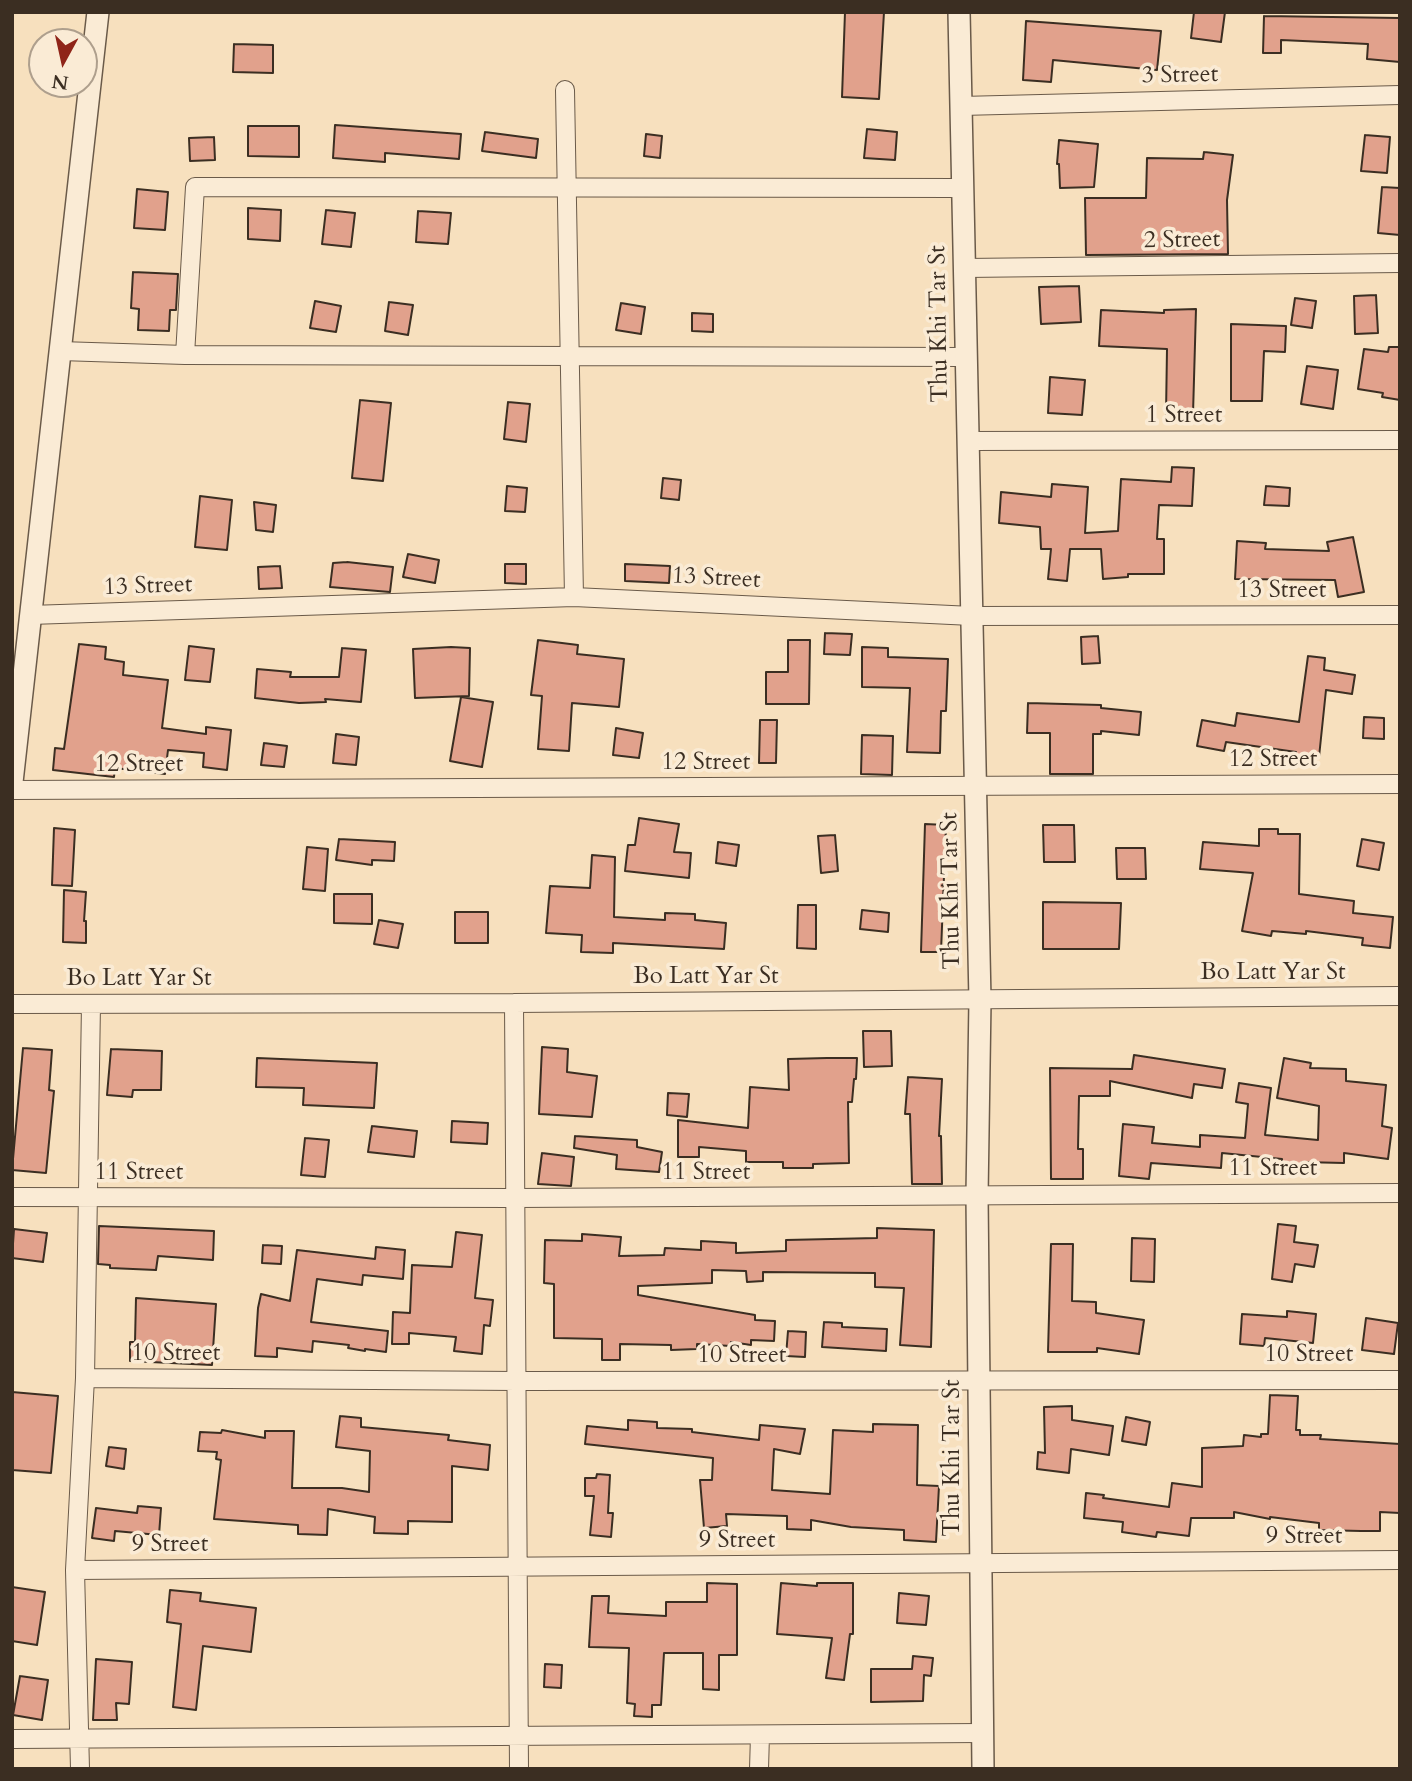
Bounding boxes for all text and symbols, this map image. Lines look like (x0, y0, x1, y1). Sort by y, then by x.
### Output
north arrow (28, 28, 98, 98)
street label: 3 Street (1142, 61, 1218, 91)
text: N (50, 68, 70, 96)
street label: 2 Street (1144, 226, 1220, 256)
street label: Thu Khi Tar St (924, 245, 956, 403)
street label: 1 Street (1146, 402, 1222, 430)
street label: 13 Street (671, 562, 761, 596)
street label: 13 Street (103, 571, 193, 603)
street label: 13 Street (1238, 577, 1326, 605)
street label: 12 Street (1229, 746, 1317, 774)
street label: 12 Street (662, 749, 750, 777)
street label: 12 Street (95, 751, 183, 779)
street label: Thu Khi Tar St (936, 812, 968, 970)
street label: Bo Latt Yar St (1200, 959, 1346, 987)
street label: Bo Latt Yar St (633, 963, 779, 991)
street label: Bo Latt Yar St (66, 965, 212, 993)
street label: 11 Street (1229, 1155, 1317, 1183)
street label: 11 Street (95, 1159, 183, 1187)
street label: 11 Street (662, 1159, 750, 1187)
street label: 10 Street (132, 1340, 220, 1368)
street label: 10 Street (1265, 1341, 1353, 1369)
street label: 10 Street (698, 1342, 786, 1370)
street label: Thu Khi Tar St (939, 1379, 967, 1537)
street label: 9 Street (1266, 1523, 1342, 1551)
street label: 9 Street (699, 1527, 775, 1555)
street label: 9 Street (132, 1531, 208, 1559)

